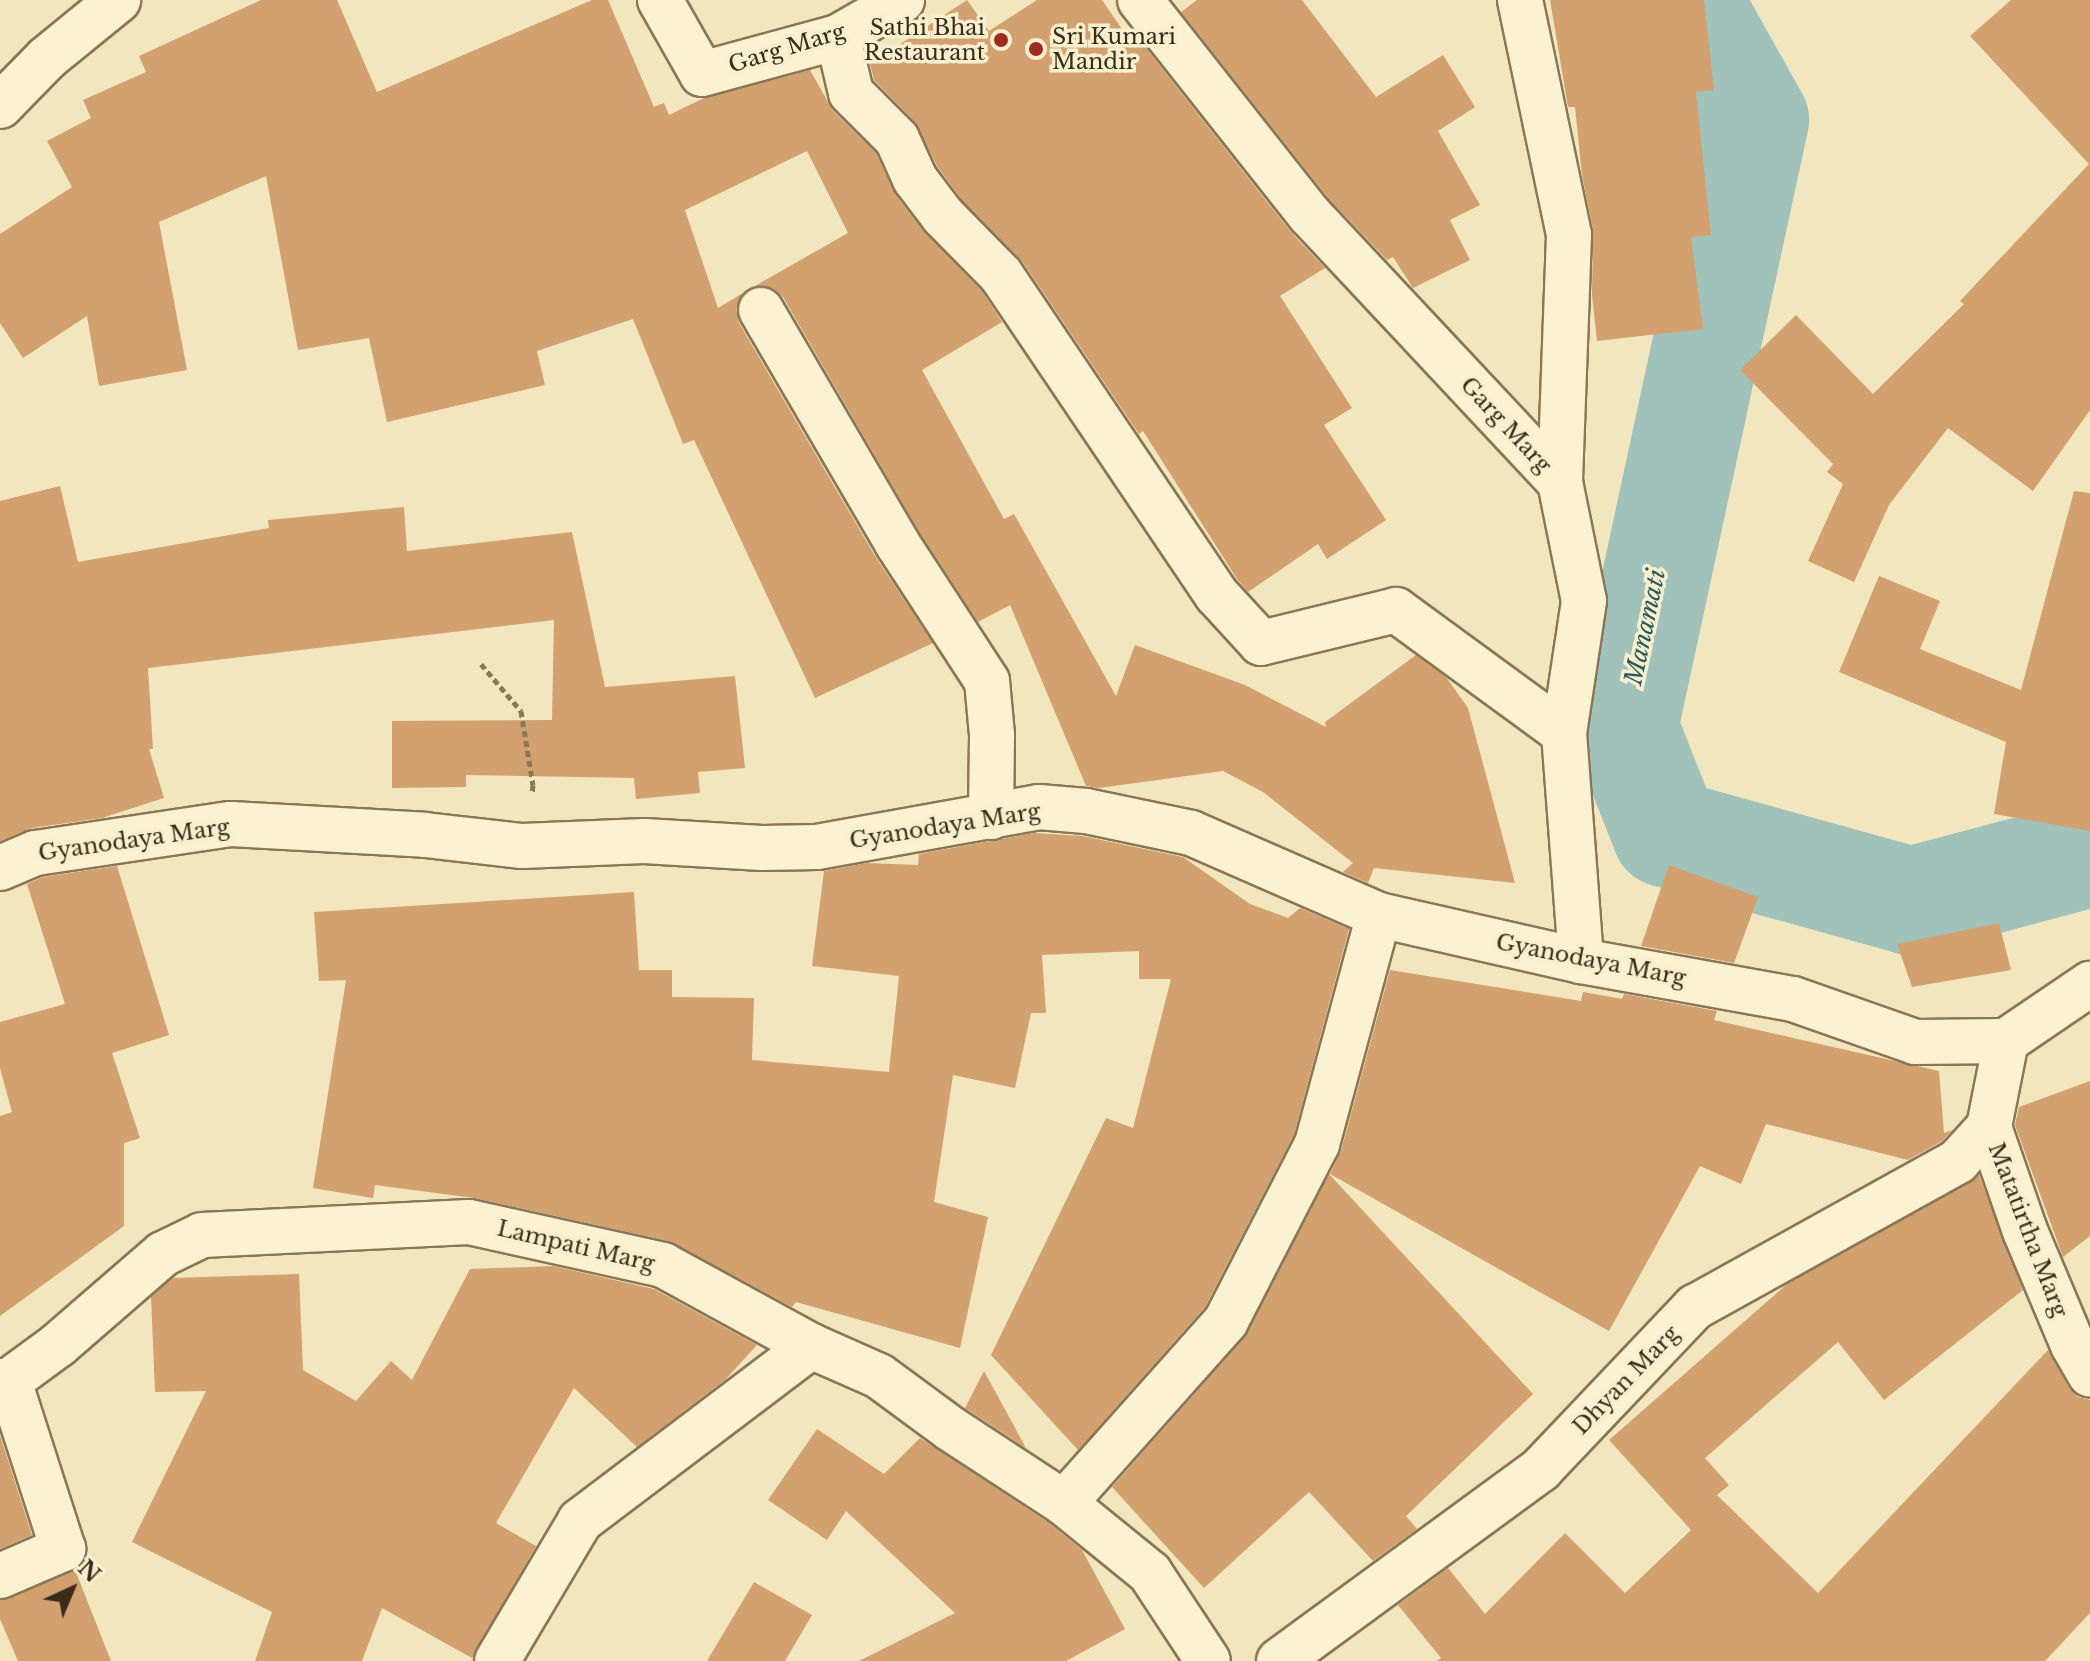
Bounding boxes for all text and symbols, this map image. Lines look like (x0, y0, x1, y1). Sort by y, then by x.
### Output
place label: Sathi Bhai Restaurant (864, 14, 985, 66)
street label: Garg Marg (725, 18, 849, 78)
place label: Sri Kumari Mandir (1052, 23, 1176, 74)
marker: Sathi Bhai Restaurant (992, 31, 1010, 49)
marker: Sri Kumari Mandir (1027, 40, 1045, 58)
street label: Garg Marg (1455, 372, 1557, 478)
water label: Manamati (1619, 566, 1671, 688)
street label: Gyanodaya Marg (848, 798, 1042, 854)
street label: Gyanodaya Marg (37, 813, 231, 867)
street label: Gyanodaya Marg (1494, 929, 1688, 991)
street label: Matatirtha Marg (1983, 1139, 2073, 1321)
street label: Lampati Marg (495, 1215, 657, 1277)
street label: Dhyan Marg (1567, 1320, 1685, 1440)
north arrow (32, 1549, 112, 1629)
text: N (72, 1554, 106, 1588)

